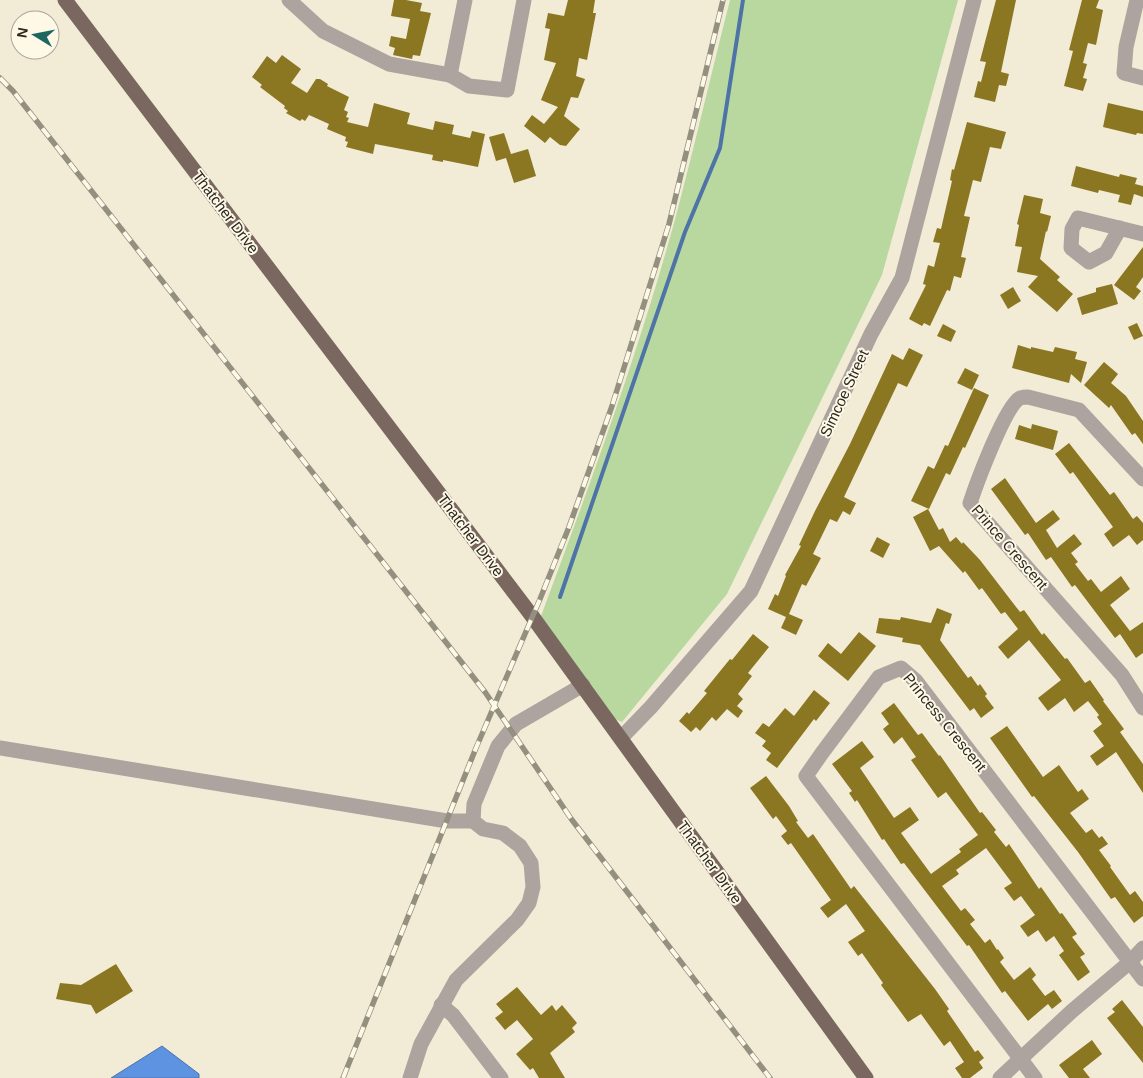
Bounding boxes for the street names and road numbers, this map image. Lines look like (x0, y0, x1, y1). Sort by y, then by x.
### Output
street label: Thatcher Drive (190, 168, 262, 256)
street label: Simcoe Street (816, 346, 872, 439)
street label: Thatcher Drive (435, 491, 507, 579)
street label: Prince Crescent (969, 501, 1052, 593)
street label: Princess Crescent (900, 669, 990, 775)
street label: Thatcher Drive (674, 817, 746, 907)

